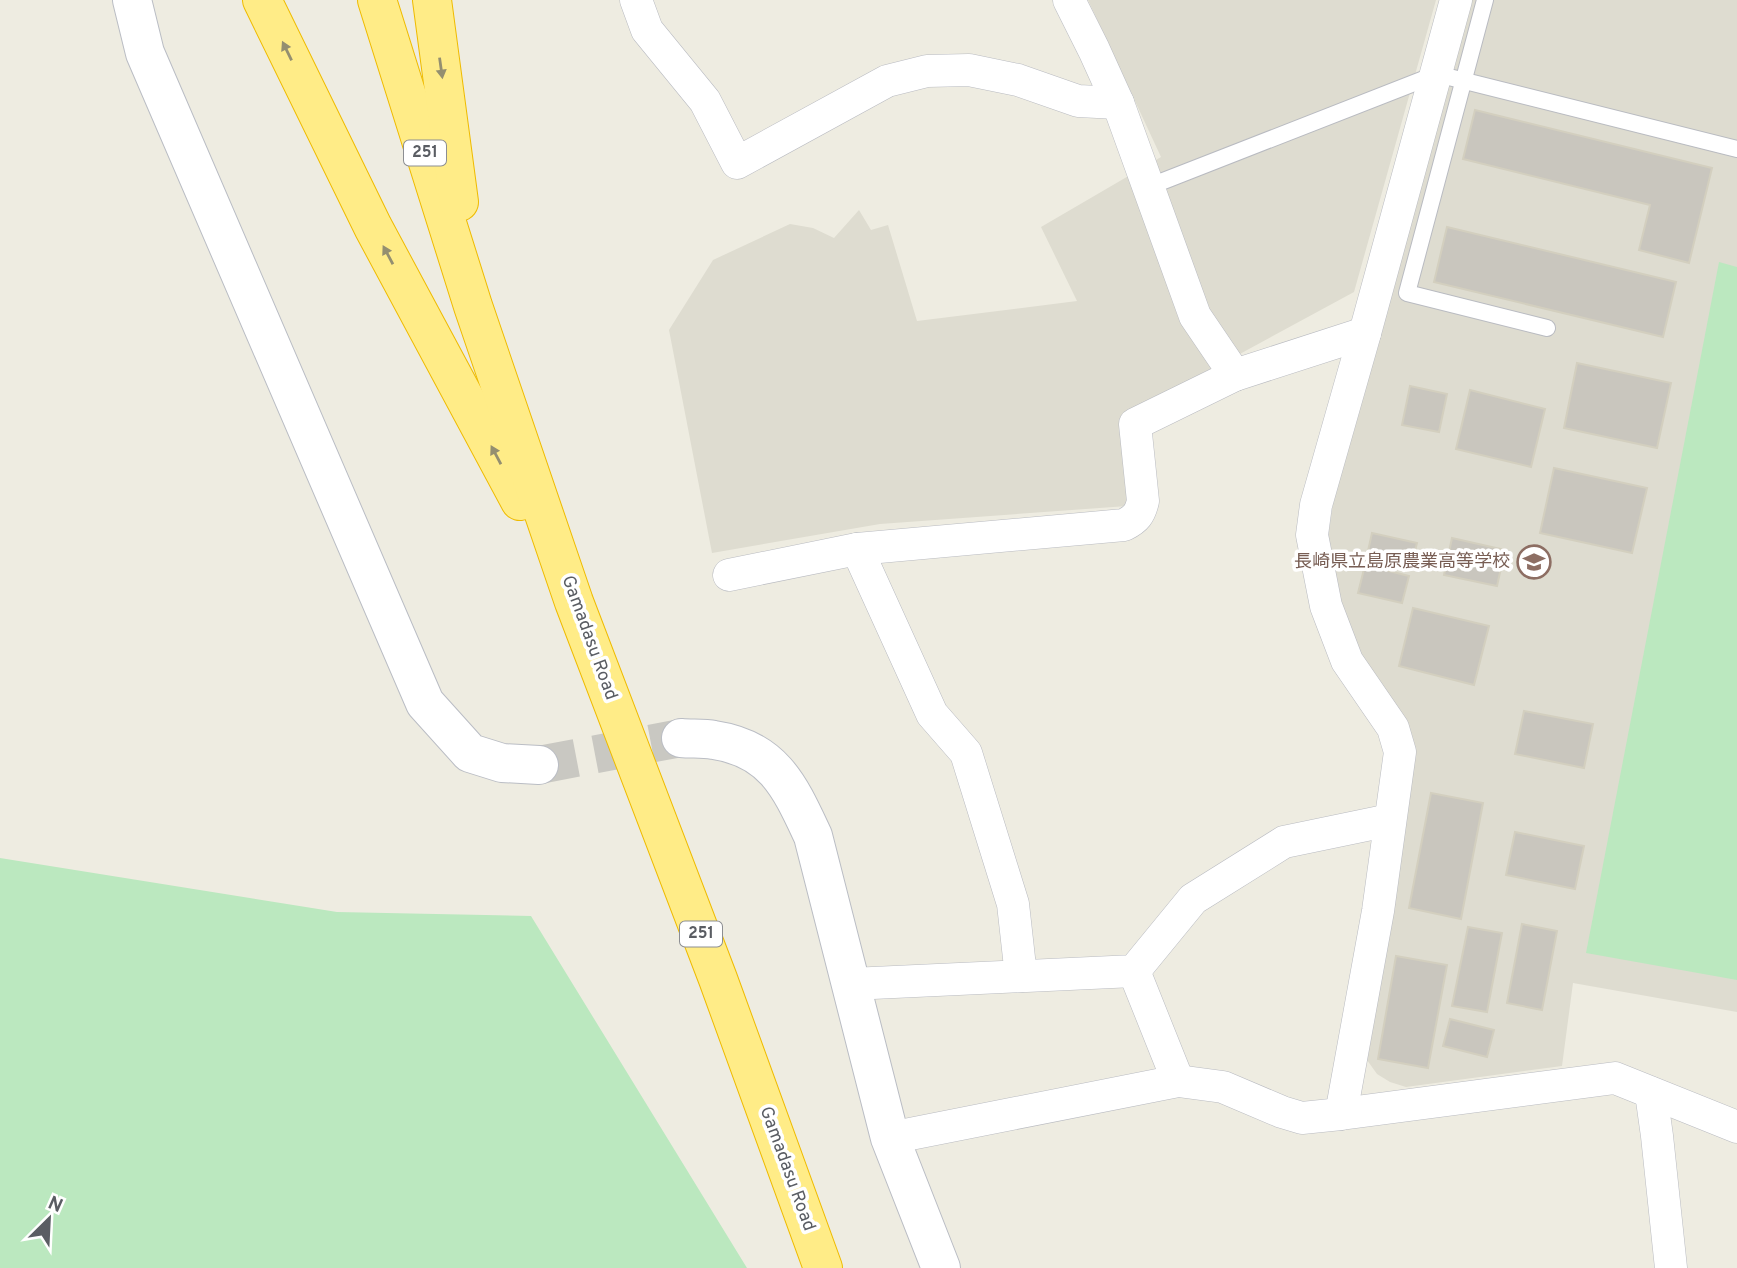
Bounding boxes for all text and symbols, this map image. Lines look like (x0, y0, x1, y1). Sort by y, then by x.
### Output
one-way arrow (281, 41, 292, 61)
one-way arrow (436, 57, 447, 79)
road number: 251 (404, 140, 446, 166)
one-way arrow (382, 245, 394, 265)
one-way arrow (490, 445, 502, 465)
school or university icon: 長崎県立島原農業高等学校 (1515, 543, 1553, 581)
place label: 長崎県立島原農業高等学校 (1294, 551, 1510, 574)
street label: Gamadasu Road (556, 572, 622, 704)
road number: 251 (680, 922, 722, 946)
street label: Gamadasu Road (754, 1103, 820, 1235)
north arrow (14, 1184, 84, 1254)
text: N (44, 1192, 66, 1219)

